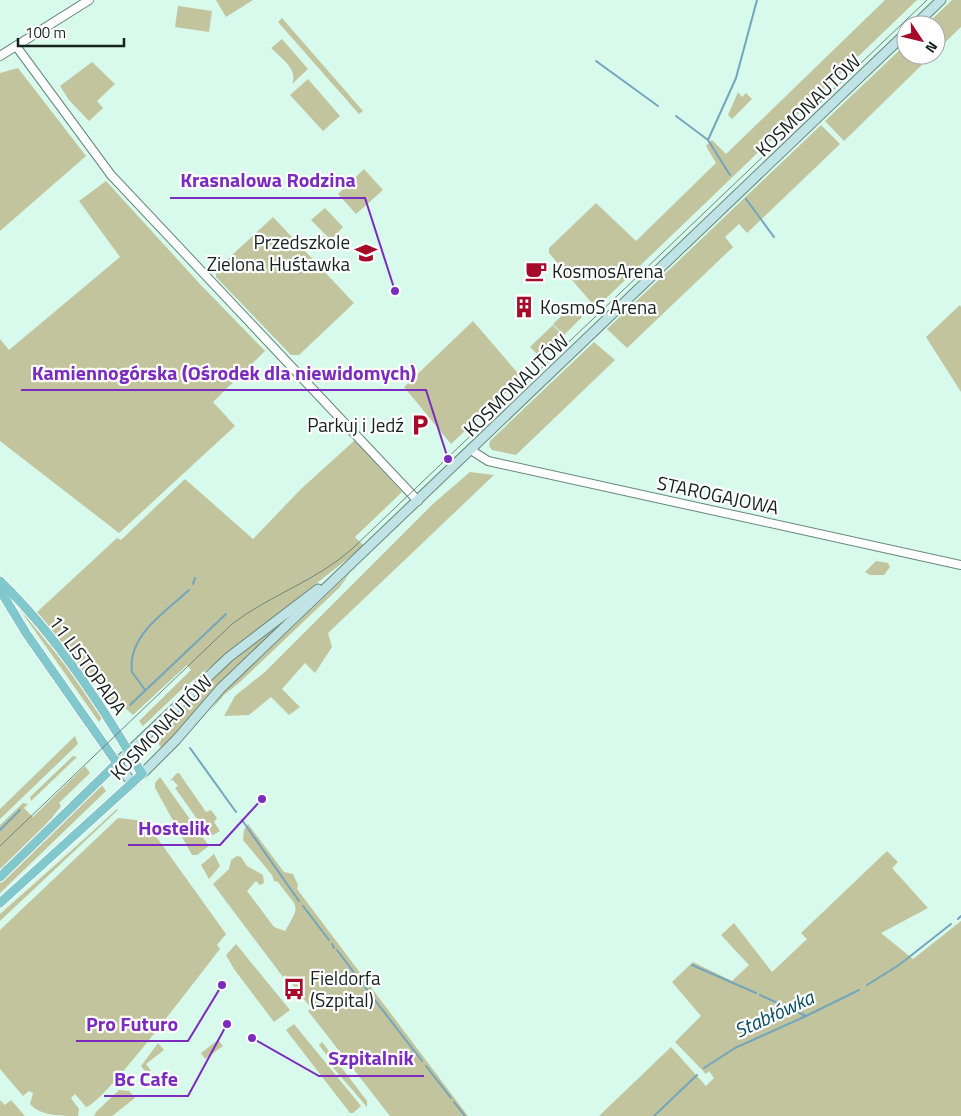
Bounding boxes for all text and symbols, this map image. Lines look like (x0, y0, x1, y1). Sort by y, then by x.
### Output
scale bar (18, 15, 124, 47)
north arrow (896, 15, 946, 65)
text: 100 m (25, 21, 66, 44)
text: N (921, 38, 943, 58)
street label: KOSMONAUTÓW (748, 47, 867, 163)
callout: Krasnalowa Rodzina (170, 163, 365, 198)
text: Krasnalowa Rodzina (180, 164, 356, 195)
place label: Przedszkole Zielona Huśtawka (207, 227, 350, 278)
school or university icon: Przedszkole Zielona Huśtawka (353, 240, 379, 266)
place label: KosmosArena (552, 256, 664, 285)
cafe icon: KosmosArena (523, 258, 549, 284)
place label: KosmoS Arena (540, 292, 657, 321)
building icon: KosmoS Arena (511, 294, 537, 320)
street label: KOSMONAUTÓW (456, 327, 575, 443)
callout: Kamiennogórska (Ośrodek dla niewidomych) (21, 355, 426, 390)
text: Kamiennogórska (Ośrodek dla niewidomych) (32, 357, 416, 388)
place label: Parkuj i Jedź (307, 410, 404, 439)
parking icon: Parkuj i Jedź (407, 412, 433, 438)
street label: STAROGAJOWA (655, 467, 782, 522)
street label: 11 LISTOPADA (42, 609, 135, 721)
street label: KOSMONAUTÓW (103, 667, 219, 786)
callout: Hostelik (128, 810, 220, 845)
text: Hostelik (138, 812, 211, 843)
place label: Fieldorfa (Szpital) (310, 963, 381, 1014)
bus stop icon: Fieldorfa (Szpital) (281, 976, 307, 1002)
water label: Stabłówka (729, 981, 820, 1045)
callout: Pro Futuro (76, 1006, 188, 1041)
text: Pro Futuro (86, 1008, 178, 1039)
callout: Szpitalnik (319, 1041, 424, 1076)
text: Szpitalnik (328, 1042, 414, 1073)
callout: Bc Cafe (104, 1061, 188, 1096)
text: Bc Cafe (114, 1063, 178, 1094)

